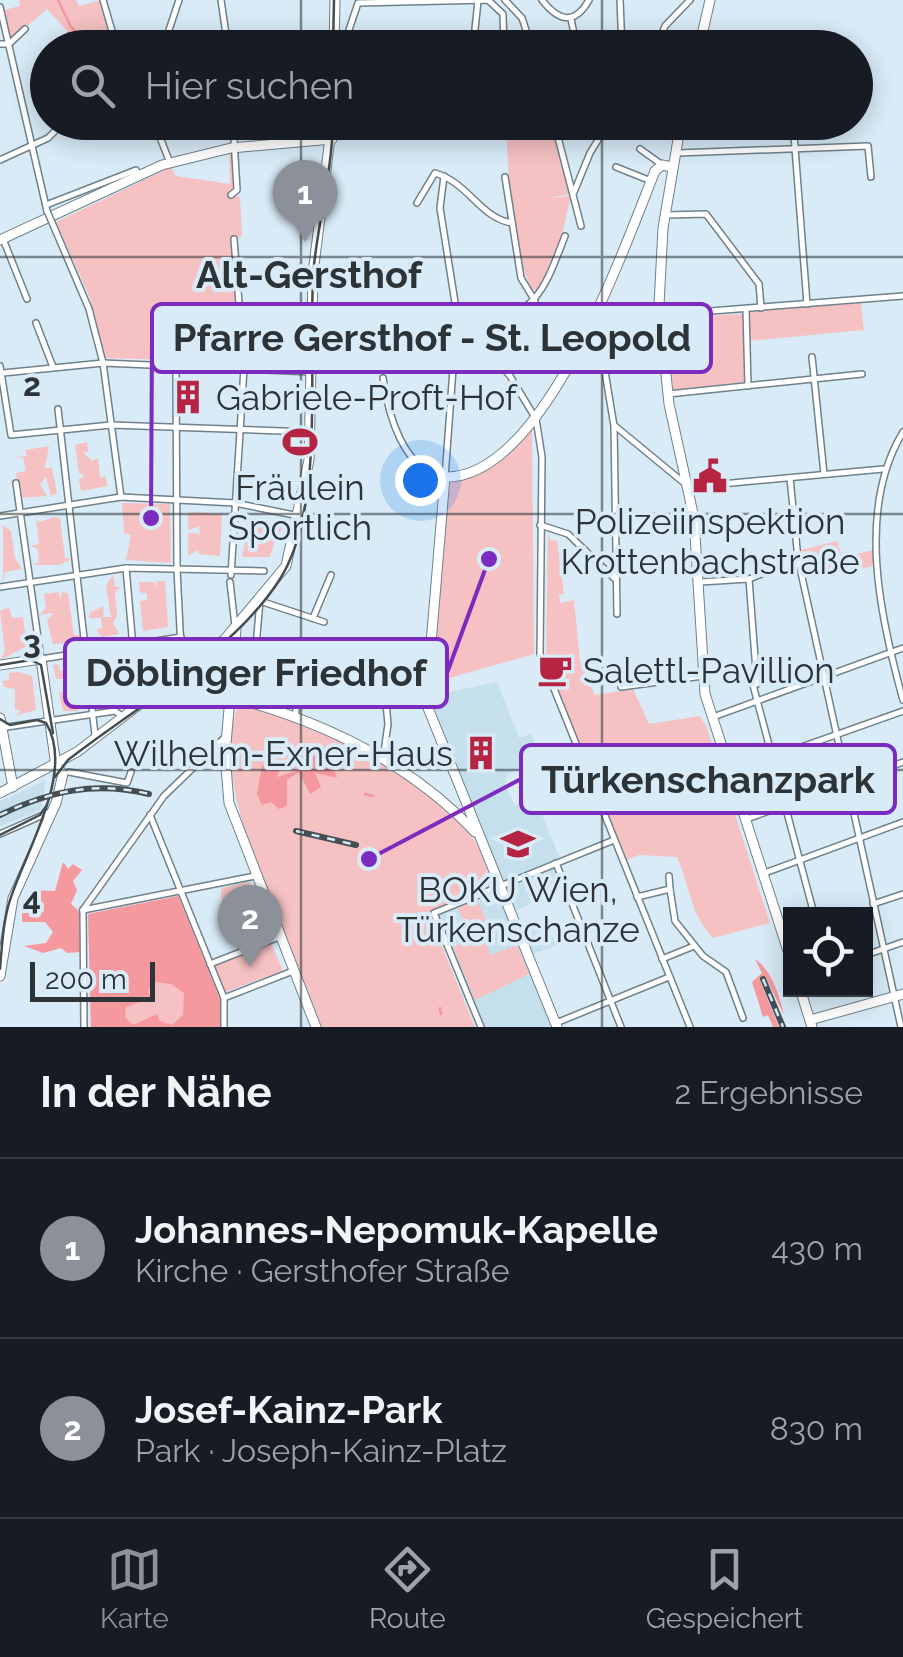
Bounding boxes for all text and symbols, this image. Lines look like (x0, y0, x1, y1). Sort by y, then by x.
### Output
search box (30, 30, 873, 140)
icon: search (65, 58, 120, 113)
text: Hier suchen (145, 63, 354, 108)
pin: 1 (272, 160, 338, 242)
district label: Alt-Gersthof (196, 252, 424, 297)
callout: Pfarre Gersthof - St. Leopold (152, 304, 711, 372)
text: Pfarre Gersthof - St. Leopold (173, 315, 691, 360)
text: 2 (23, 366, 41, 403)
place label: Gabriele-Proft-Hof (216, 377, 518, 418)
building icon: Gabriele-Proft-Hof (169, 378, 207, 416)
sports icon: Fräulein Sportlich (281, 423, 319, 461)
your location (395, 455, 446, 506)
public building icon: Polizeiinspektion Krottenbachstraße (691, 457, 729, 495)
place label: Fräulein Sportlich (228, 467, 372, 548)
place label: Polizeiinspektion Krottenbachstraße (561, 501, 859, 582)
text: 3 (23, 623, 41, 660)
callout: Döblinger Friedhof (65, 639, 447, 707)
text: Döblinger Friedhof (85, 650, 429, 695)
place label: Salettl-Pavillion (583, 650, 835, 691)
cafe icon: Salettl-Pavillion (536, 651, 574, 689)
place label: Wilhelm-Exner-Haus (114, 733, 453, 774)
building icon: Wilhelm-Exner-Haus (462, 734, 500, 772)
callout: Türkenschanzpark (521, 745, 895, 813)
text: Türkenschanzpark (541, 757, 876, 802)
school or university icon: BOKU Wien, Türkenschanze (499, 825, 537, 863)
place label: BOKU Wien, Türkenschanze (396, 869, 640, 950)
text: 4 (23, 880, 41, 917)
pin: 2 (218, 884, 282, 967)
map controls (783, 907, 873, 997)
button: locate (783, 907, 873, 997)
scale bar (30, 957, 155, 1001)
text: 200 m (45, 963, 127, 996)
text: In der Nähe (40, 1068, 272, 1117)
text: 2 Ergebnisse (674, 1074, 863, 1111)
text: Johannes-Nepomuk-Kapelle (135, 1207, 658, 1252)
text: 1 (65, 1230, 80, 1267)
text: 430 m (771, 1230, 863, 1267)
text: Kirche · Gersthofer Straße (135, 1252, 510, 1289)
text: Josef-Kainz-Park (135, 1387, 442, 1432)
text: 2 (63, 1410, 82, 1447)
text: 830 m (770, 1410, 863, 1447)
text: Park · Joseph-Kainz-Platz (135, 1432, 507, 1469)
tab: Karte (100, 1542, 169, 1635)
tab: Route (369, 1542, 446, 1635)
tab: Gespeichert (646, 1542, 803, 1635)

